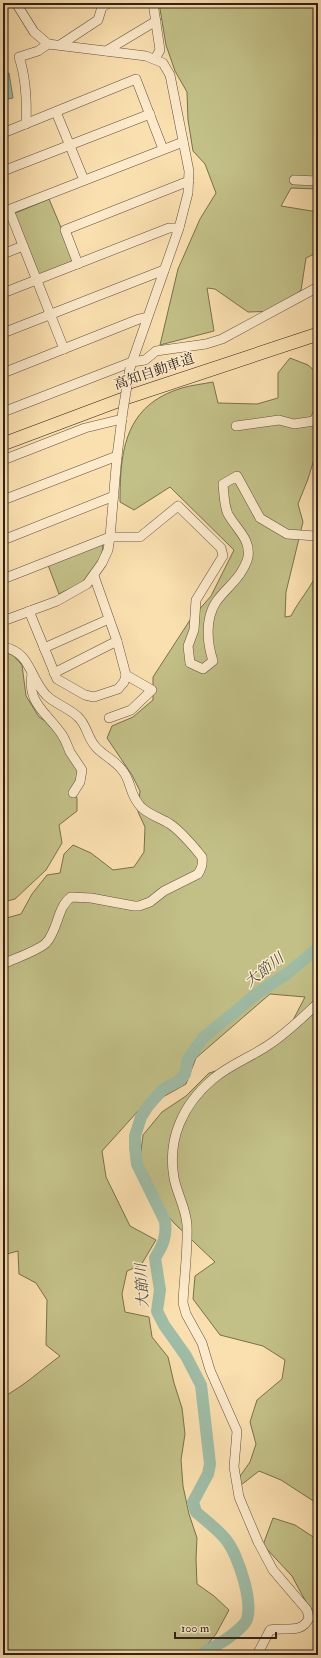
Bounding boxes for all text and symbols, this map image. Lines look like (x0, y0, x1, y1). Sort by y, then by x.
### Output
street label: 高知自動車道 (112, 350, 197, 393)
water label: 大節川 (241, 948, 289, 992)
water label: 大節川 (132, 1261, 153, 1309)
scale bar (175, 1614, 276, 1640)
text: 100 m (181, 1621, 210, 1636)

